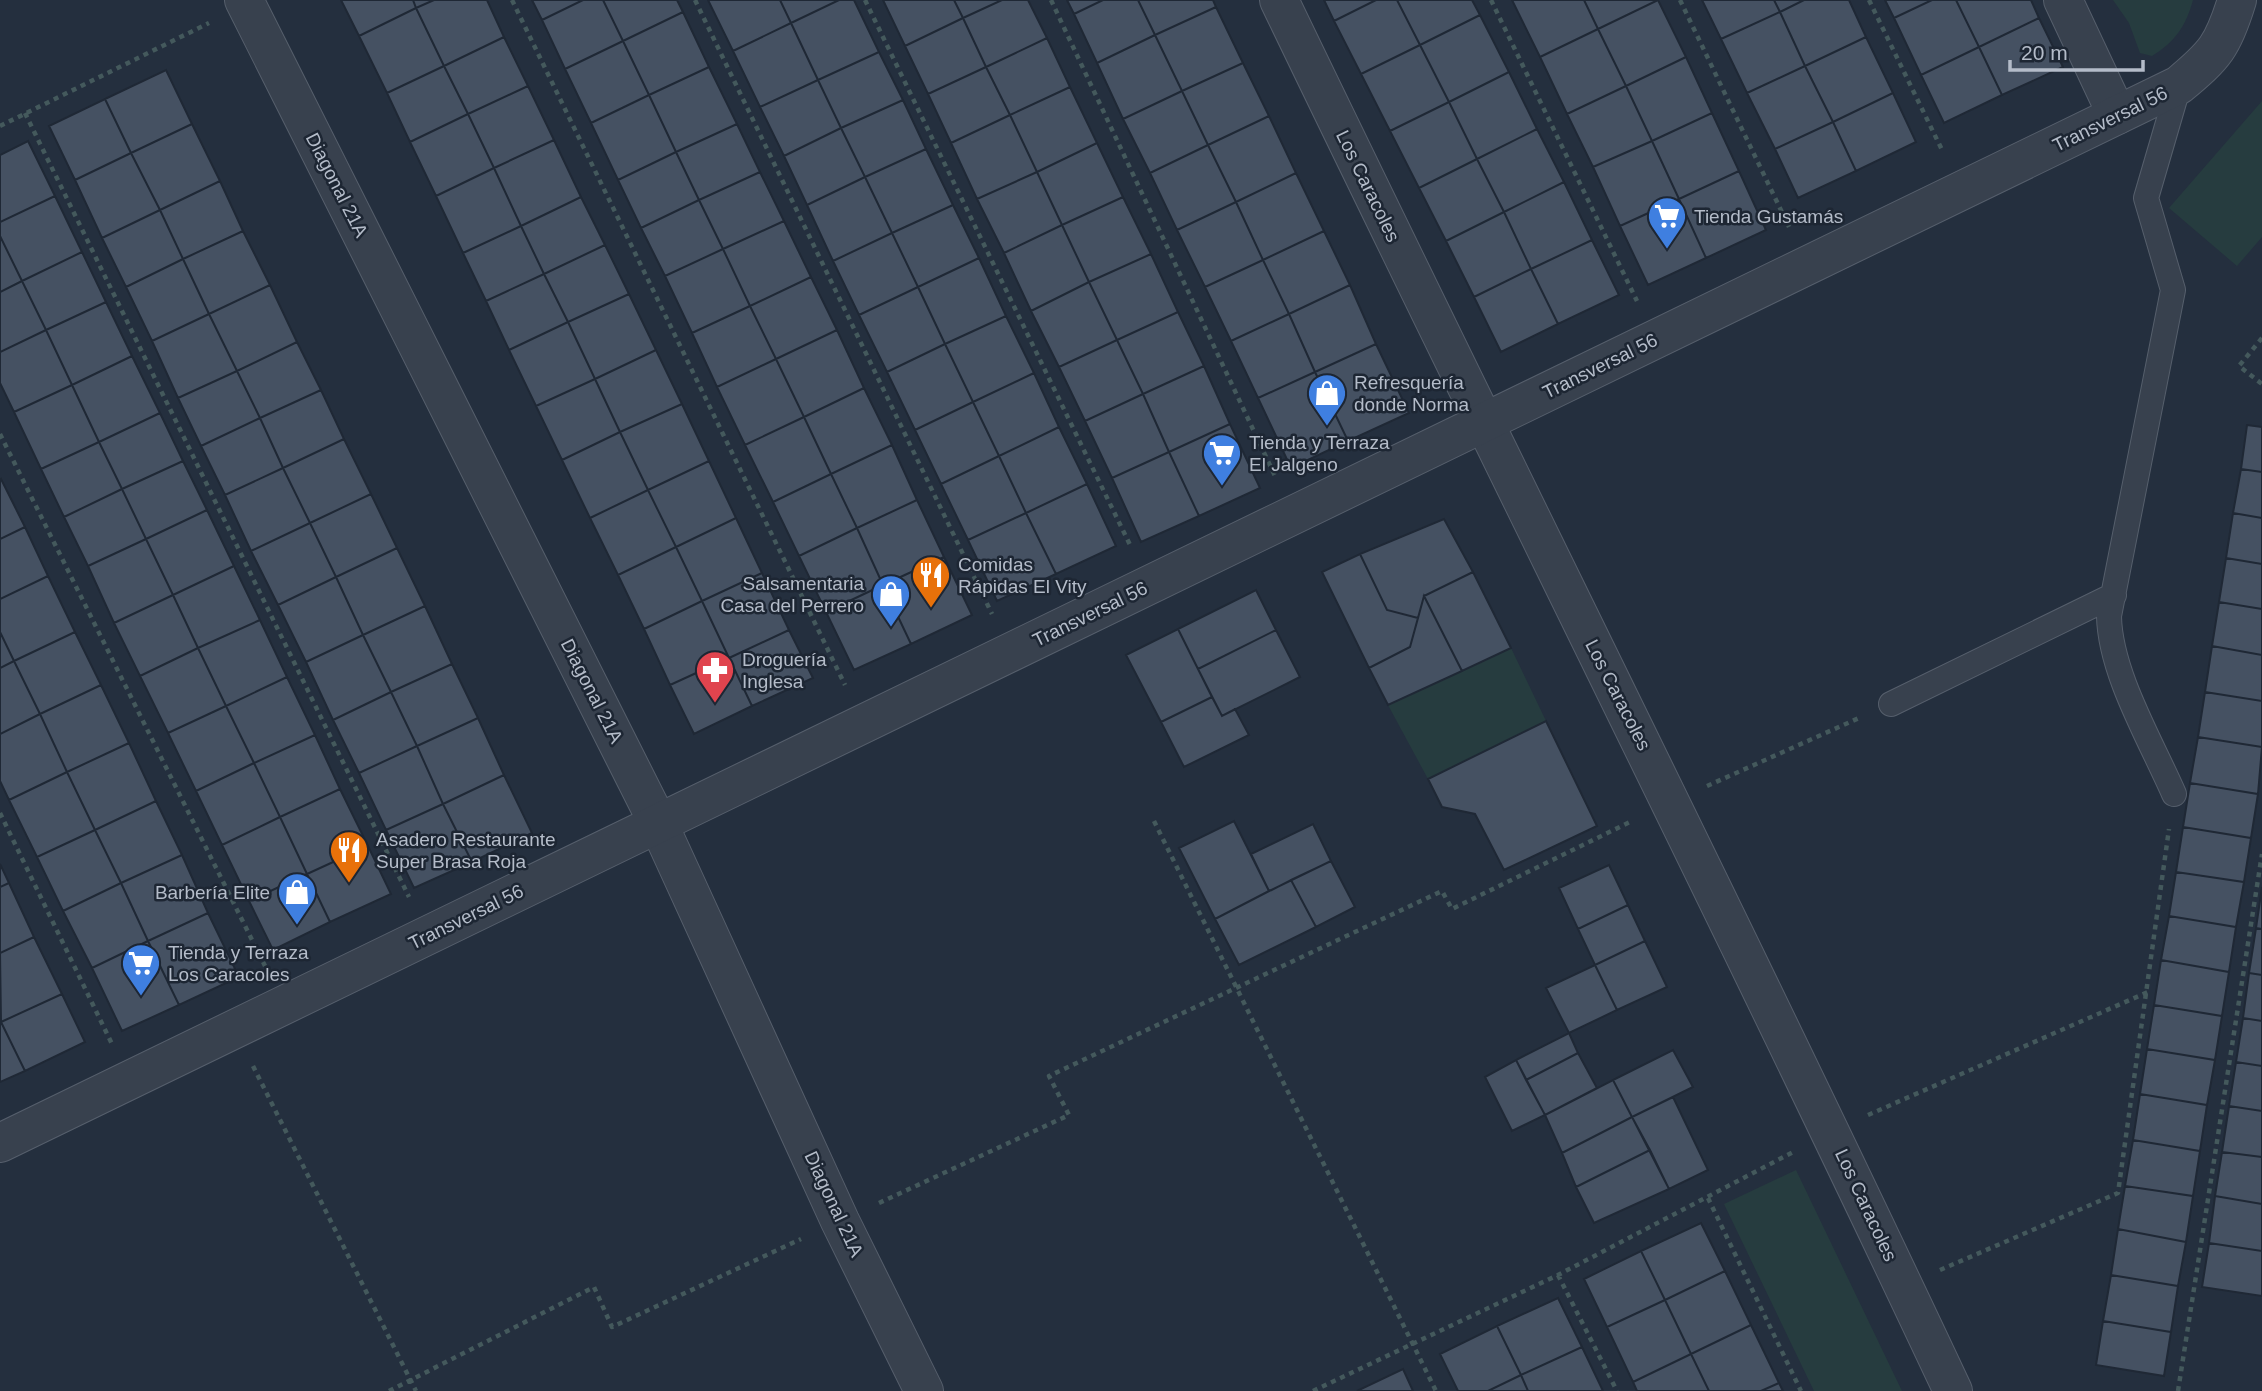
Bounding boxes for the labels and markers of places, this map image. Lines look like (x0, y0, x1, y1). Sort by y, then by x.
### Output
supermarket icon: Tienda Gustamás (1646, 195, 1688, 250)
place label: Tienda Gustamás (1694, 206, 1843, 227)
shop icon: Refresquería donde Norma (1306, 372, 1348, 427)
place label: Refresquería donde Norma (1354, 372, 1470, 415)
supermarket icon: Tienda y Terraza El Jalgeno (1201, 432, 1243, 487)
place label: Tienda y Terraza El Jalgeno (1249, 432, 1390, 475)
restaurant icon: Comidas Rápidas El Vity (910, 554, 952, 609)
place label: Comidas Rápidas El Vity (958, 554, 1087, 597)
place label: Salsamentaria Casa del Perrero (720, 573, 864, 616)
shop icon: Salsamentaria Casa del Perrero (870, 573, 912, 628)
pharmacy icon: Droguería Inglesa (694, 649, 736, 704)
place label: Droguería Inglesa (742, 649, 827, 692)
restaurant icon: Asadero Restaurante Super Brasa Roja (328, 829, 370, 884)
place label: Asadero Restaurante Super Brasa Roja (376, 829, 556, 872)
shop icon: Barbería Elite (276, 871, 318, 926)
place label: Barbería Elite (155, 882, 270, 903)
supermarket icon: Tienda y Terraza Los Caracoles (120, 942, 162, 997)
place label: Tienda y Terraza Los Caracoles (168, 942, 309, 985)

